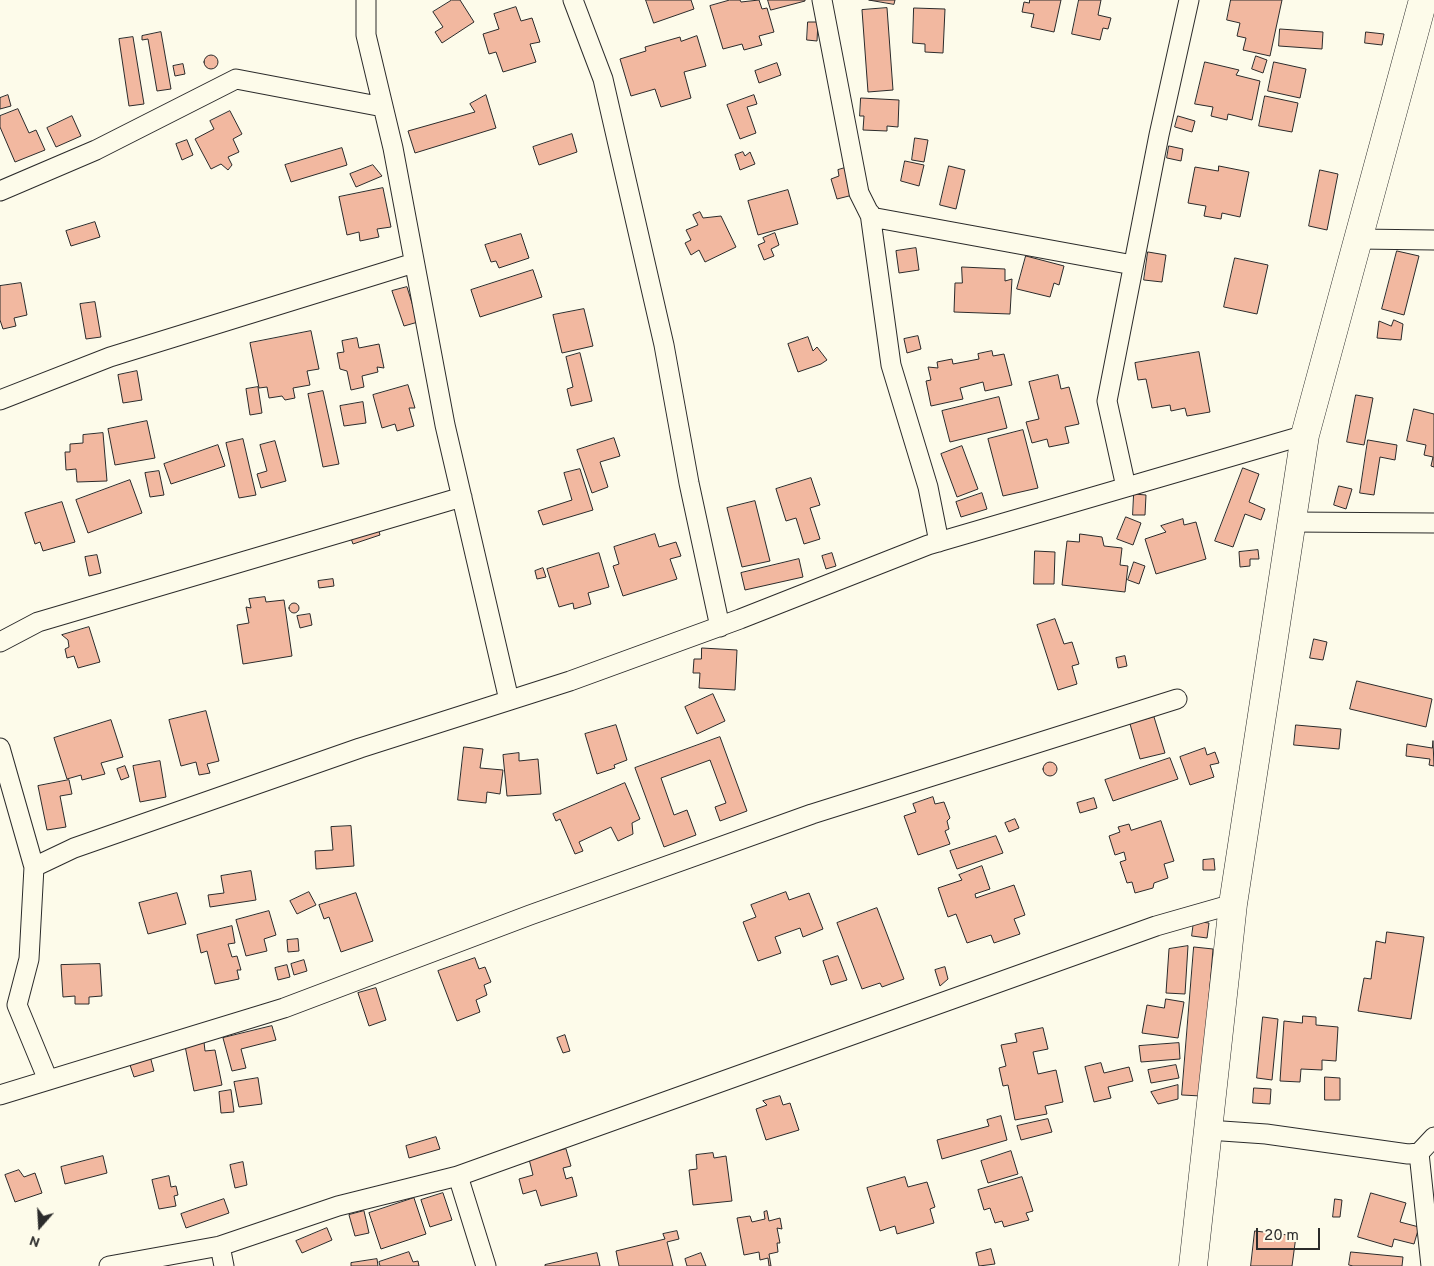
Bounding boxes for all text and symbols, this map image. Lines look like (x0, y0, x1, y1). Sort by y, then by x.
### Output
north arrow (15, 1201, 65, 1251)
scale bar (1259, 1218, 1323, 1250)
text: 20 m (1264, 1227, 1299, 1246)
text: N (27, 1231, 42, 1250)

